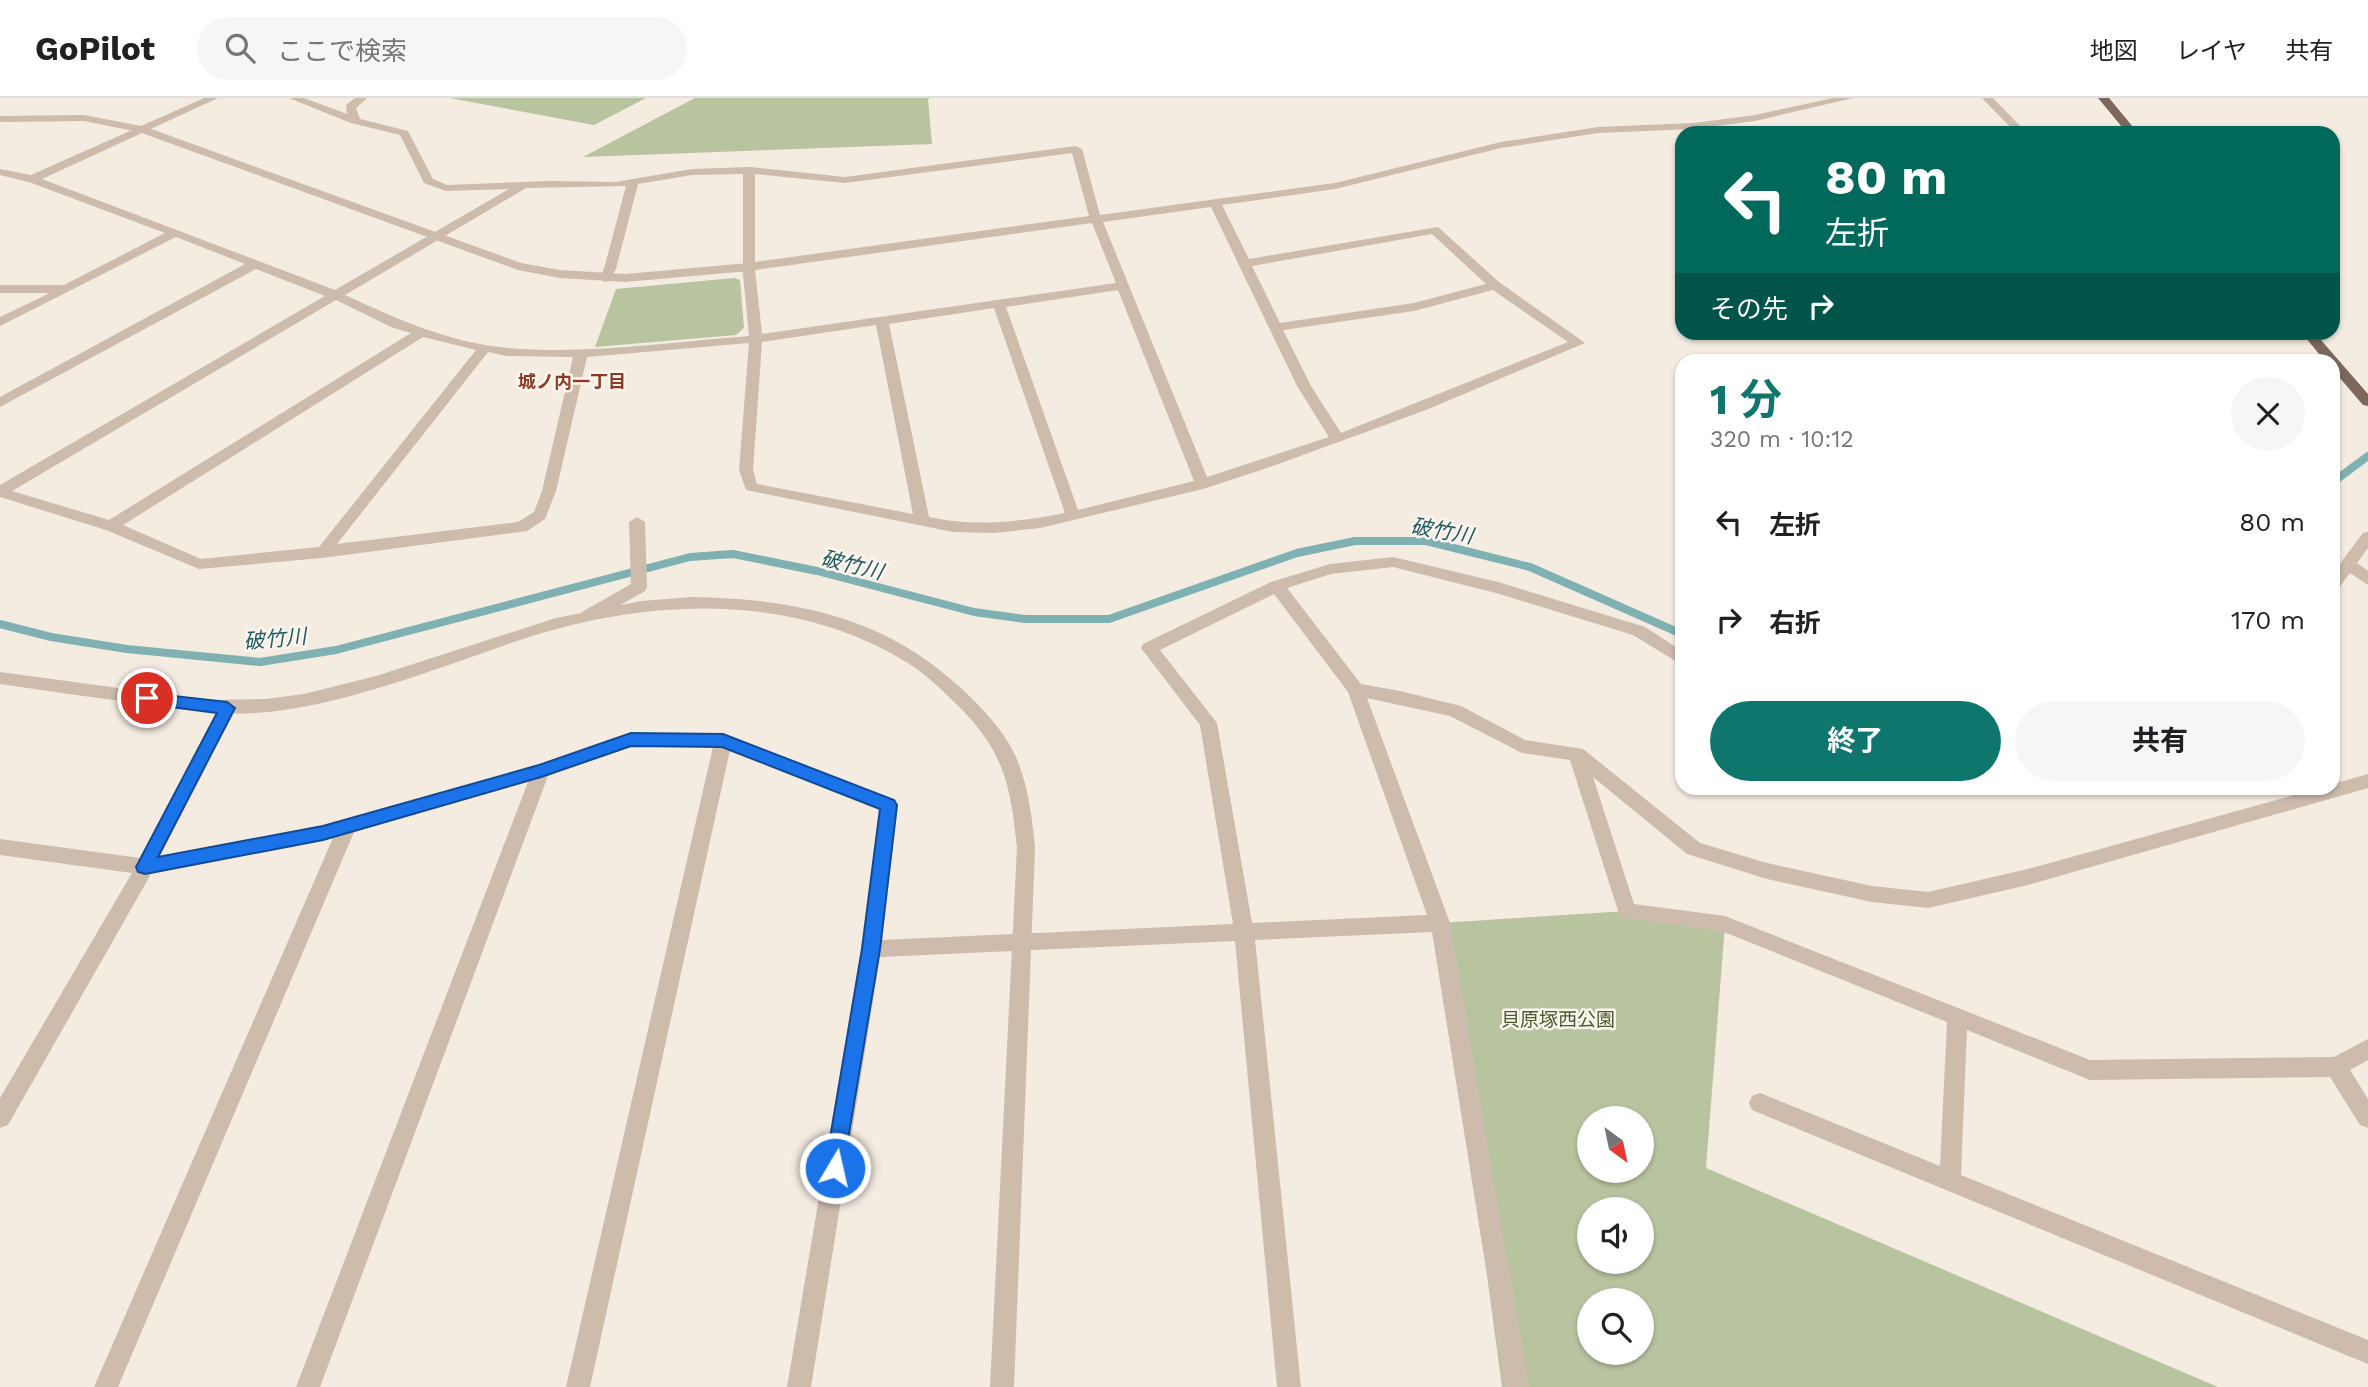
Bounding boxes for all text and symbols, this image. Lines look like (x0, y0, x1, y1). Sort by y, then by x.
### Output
search box (197, 17, 687, 80)
text: GoPilot (35, 29, 155, 68)
icon: search (221, 29, 259, 67)
text: ここで検索 (277, 36, 407, 66)
text: 地図 (2090, 37, 2138, 65)
text: レイヤ (2176, 37, 2247, 65)
text: 共有 (2285, 37, 2333, 65)
text: 80 m (1825, 148, 1947, 206)
icon: left (1710, 154, 1801, 245)
text: 左折 (1825, 214, 1889, 252)
icon: right (1802, 287, 1840, 325)
text: その先 (1710, 294, 1788, 324)
district label: 城ノ内一丁目 (518, 371, 626, 392)
text: 1 分 (1710, 375, 1782, 424)
button: close (2231, 377, 2305, 451)
text: 320 m · 10:12 (1710, 426, 1854, 453)
icon: left (1710, 503, 1748, 541)
text: 80 m (2239, 507, 2305, 537)
text: 左折 (1769, 510, 1821, 540)
water label: 破竹川 (1409, 513, 1477, 549)
water label: 破竹川 (819, 545, 888, 585)
icon: right (1710, 601, 1748, 639)
text: 170 m (2231, 605, 2305, 635)
text: 右折 (1769, 608, 1821, 638)
water label: 破竹川 (242, 623, 309, 654)
pin (117, 668, 177, 728)
icon: arrive (128, 679, 166, 717)
button: 終了 (1710, 701, 2001, 781)
button: 共有 (2015, 701, 2305, 781)
park label: 貝原塚西公園 (1501, 1008, 1615, 1031)
north arrow (1577, 1106, 1654, 1183)
map controls (1577, 1106, 1654, 1365)
position arrow (798, 1131, 872, 1205)
button: sound (1577, 1197, 1654, 1274)
button: search (1577, 1288, 1654, 1365)

